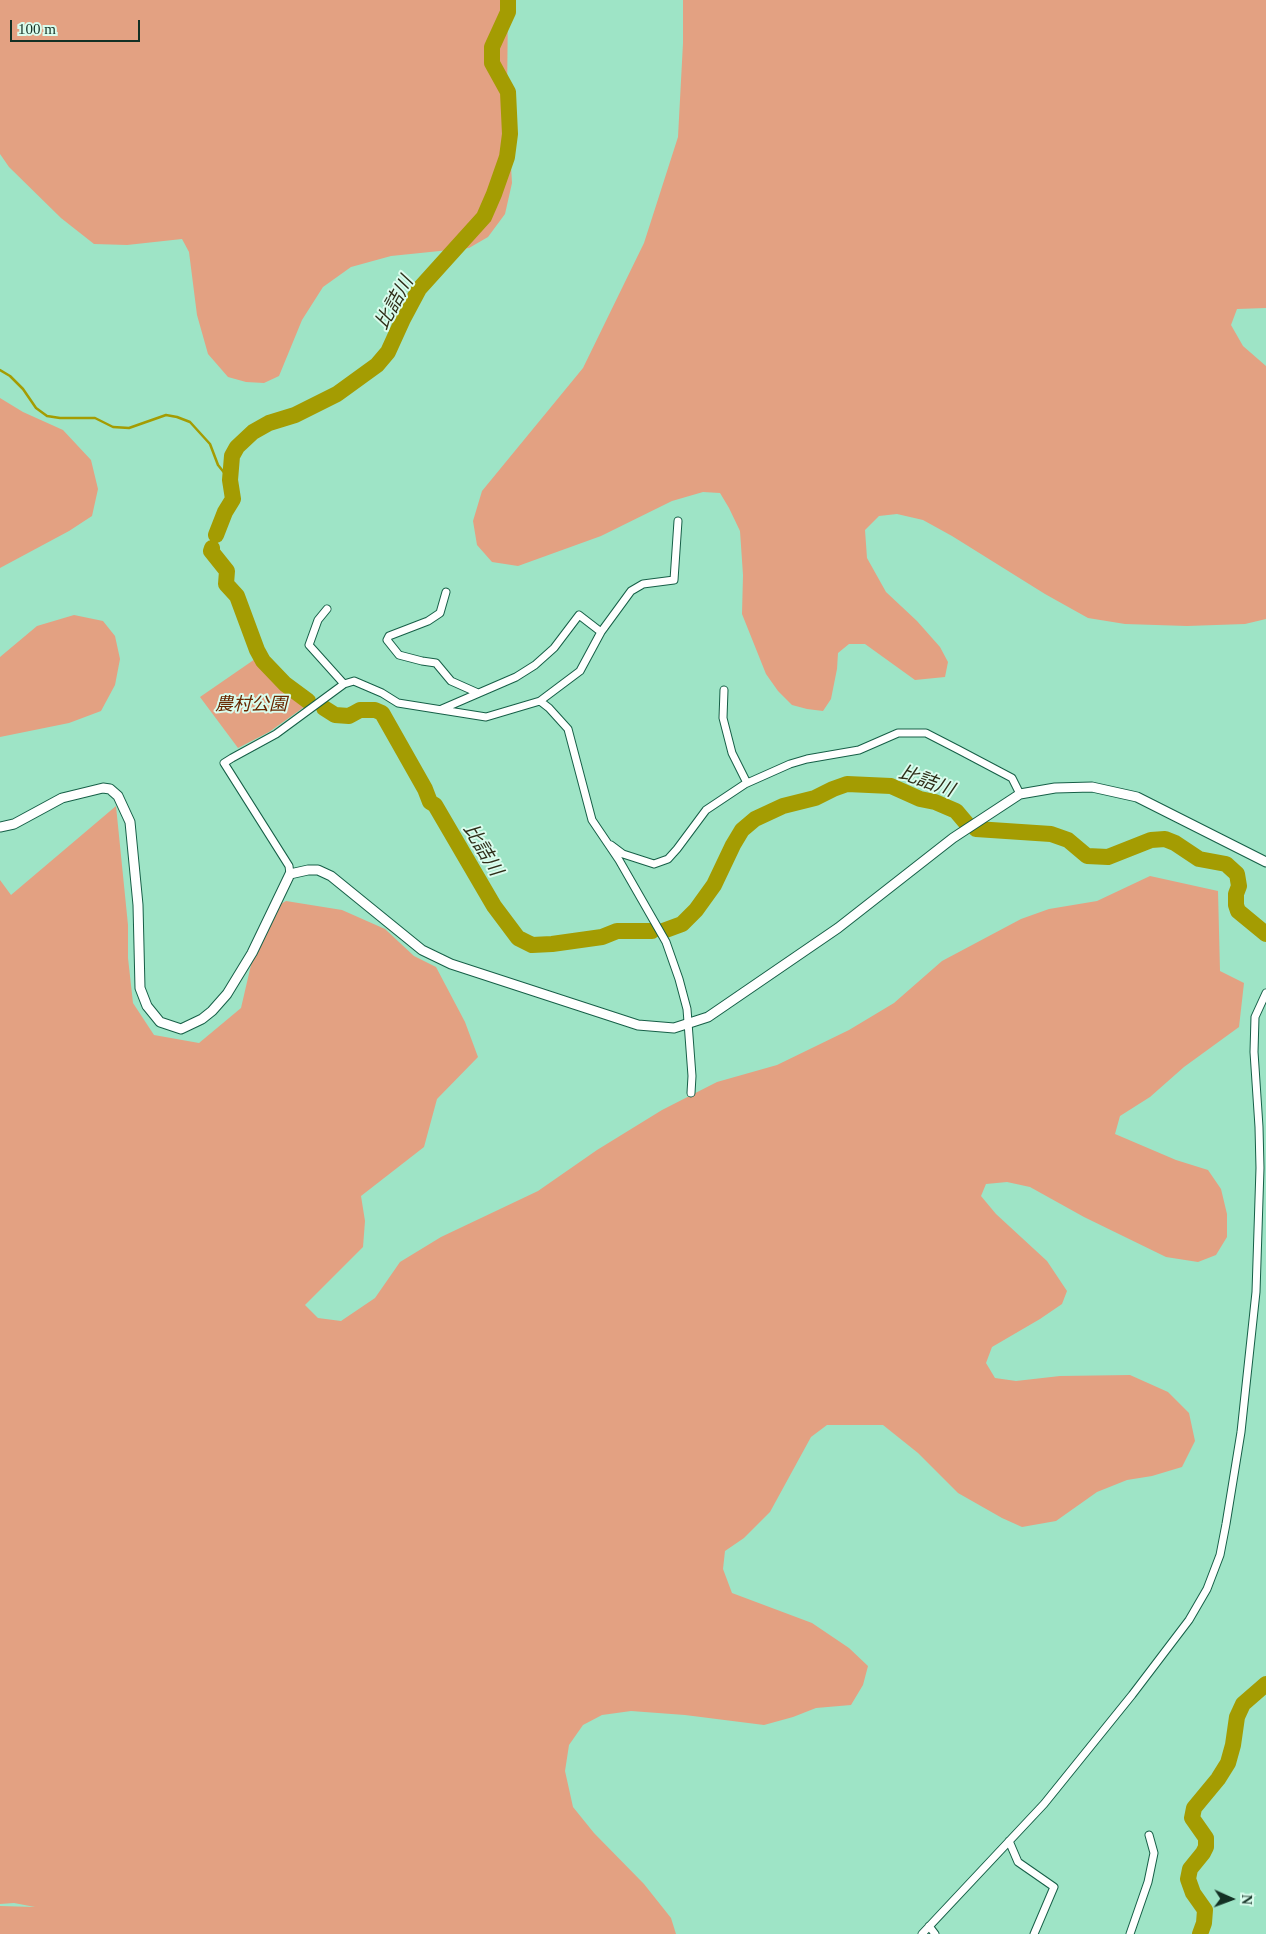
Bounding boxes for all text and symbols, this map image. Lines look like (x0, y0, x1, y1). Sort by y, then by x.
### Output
scale bar (12, 10, 142, 42)
text: 100 m (18, 21, 56, 37)
water label: 比詰川 (369, 272, 417, 332)
park label: 農村公園 (215, 692, 287, 714)
water label: 比詰川 (896, 760, 958, 800)
water label: 比詰川 (460, 819, 508, 879)
north arrow (1206, 1874, 1256, 1924)
text: N (1239, 1894, 1254, 1905)

